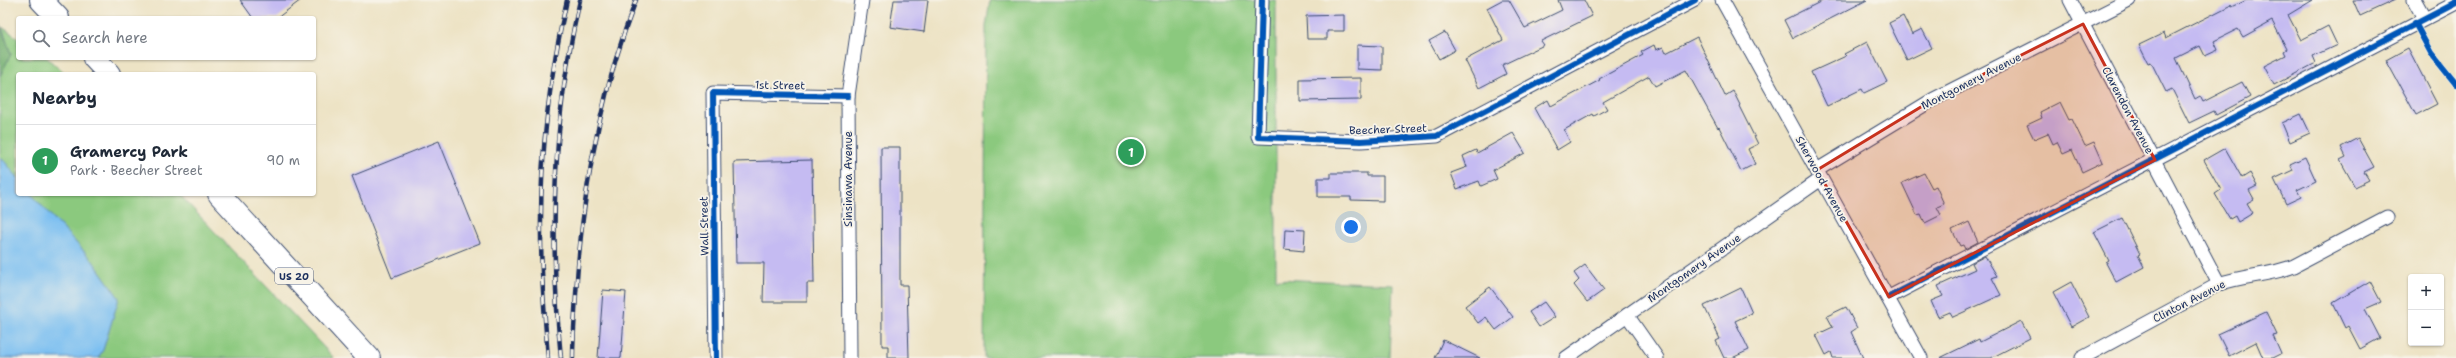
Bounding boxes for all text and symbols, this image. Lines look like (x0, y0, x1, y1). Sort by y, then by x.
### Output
search box (16, 16, 316, 60)
icon: search (30, 27, 52, 49)
text: Search here (62, 28, 148, 48)
street label: Montgomery Avenue (1918, 50, 2024, 113)
street label: Clarendon Avenue (2098, 64, 2157, 157)
street label: 1st Street (755, 78, 805, 93)
text: Nearby (32, 87, 97, 109)
street label: Beecher Street (1349, 121, 1427, 138)
street label: Sinsinawa Avenue (841, 131, 856, 227)
street label: Sherwood Avenue (1792, 134, 1851, 225)
pin: 1 (1118, 137, 1144, 167)
text: Gramercy Park (70, 142, 188, 162)
text: 1 (42, 152, 48, 169)
text: 90 m (266, 152, 300, 169)
text: Park · Beecher Street (70, 162, 203, 179)
street label: Wall Street (696, 196, 713, 256)
your location (1341, 217, 1361, 237)
street label: Montgomery Avenue (1645, 231, 1744, 306)
road number: US 20 (275, 268, 313, 284)
map controls (2408, 274, 2444, 346)
button: + (2408, 274, 2444, 310)
street label: Clinton Avenue (2150, 277, 2228, 326)
button: − (2408, 310, 2444, 346)

